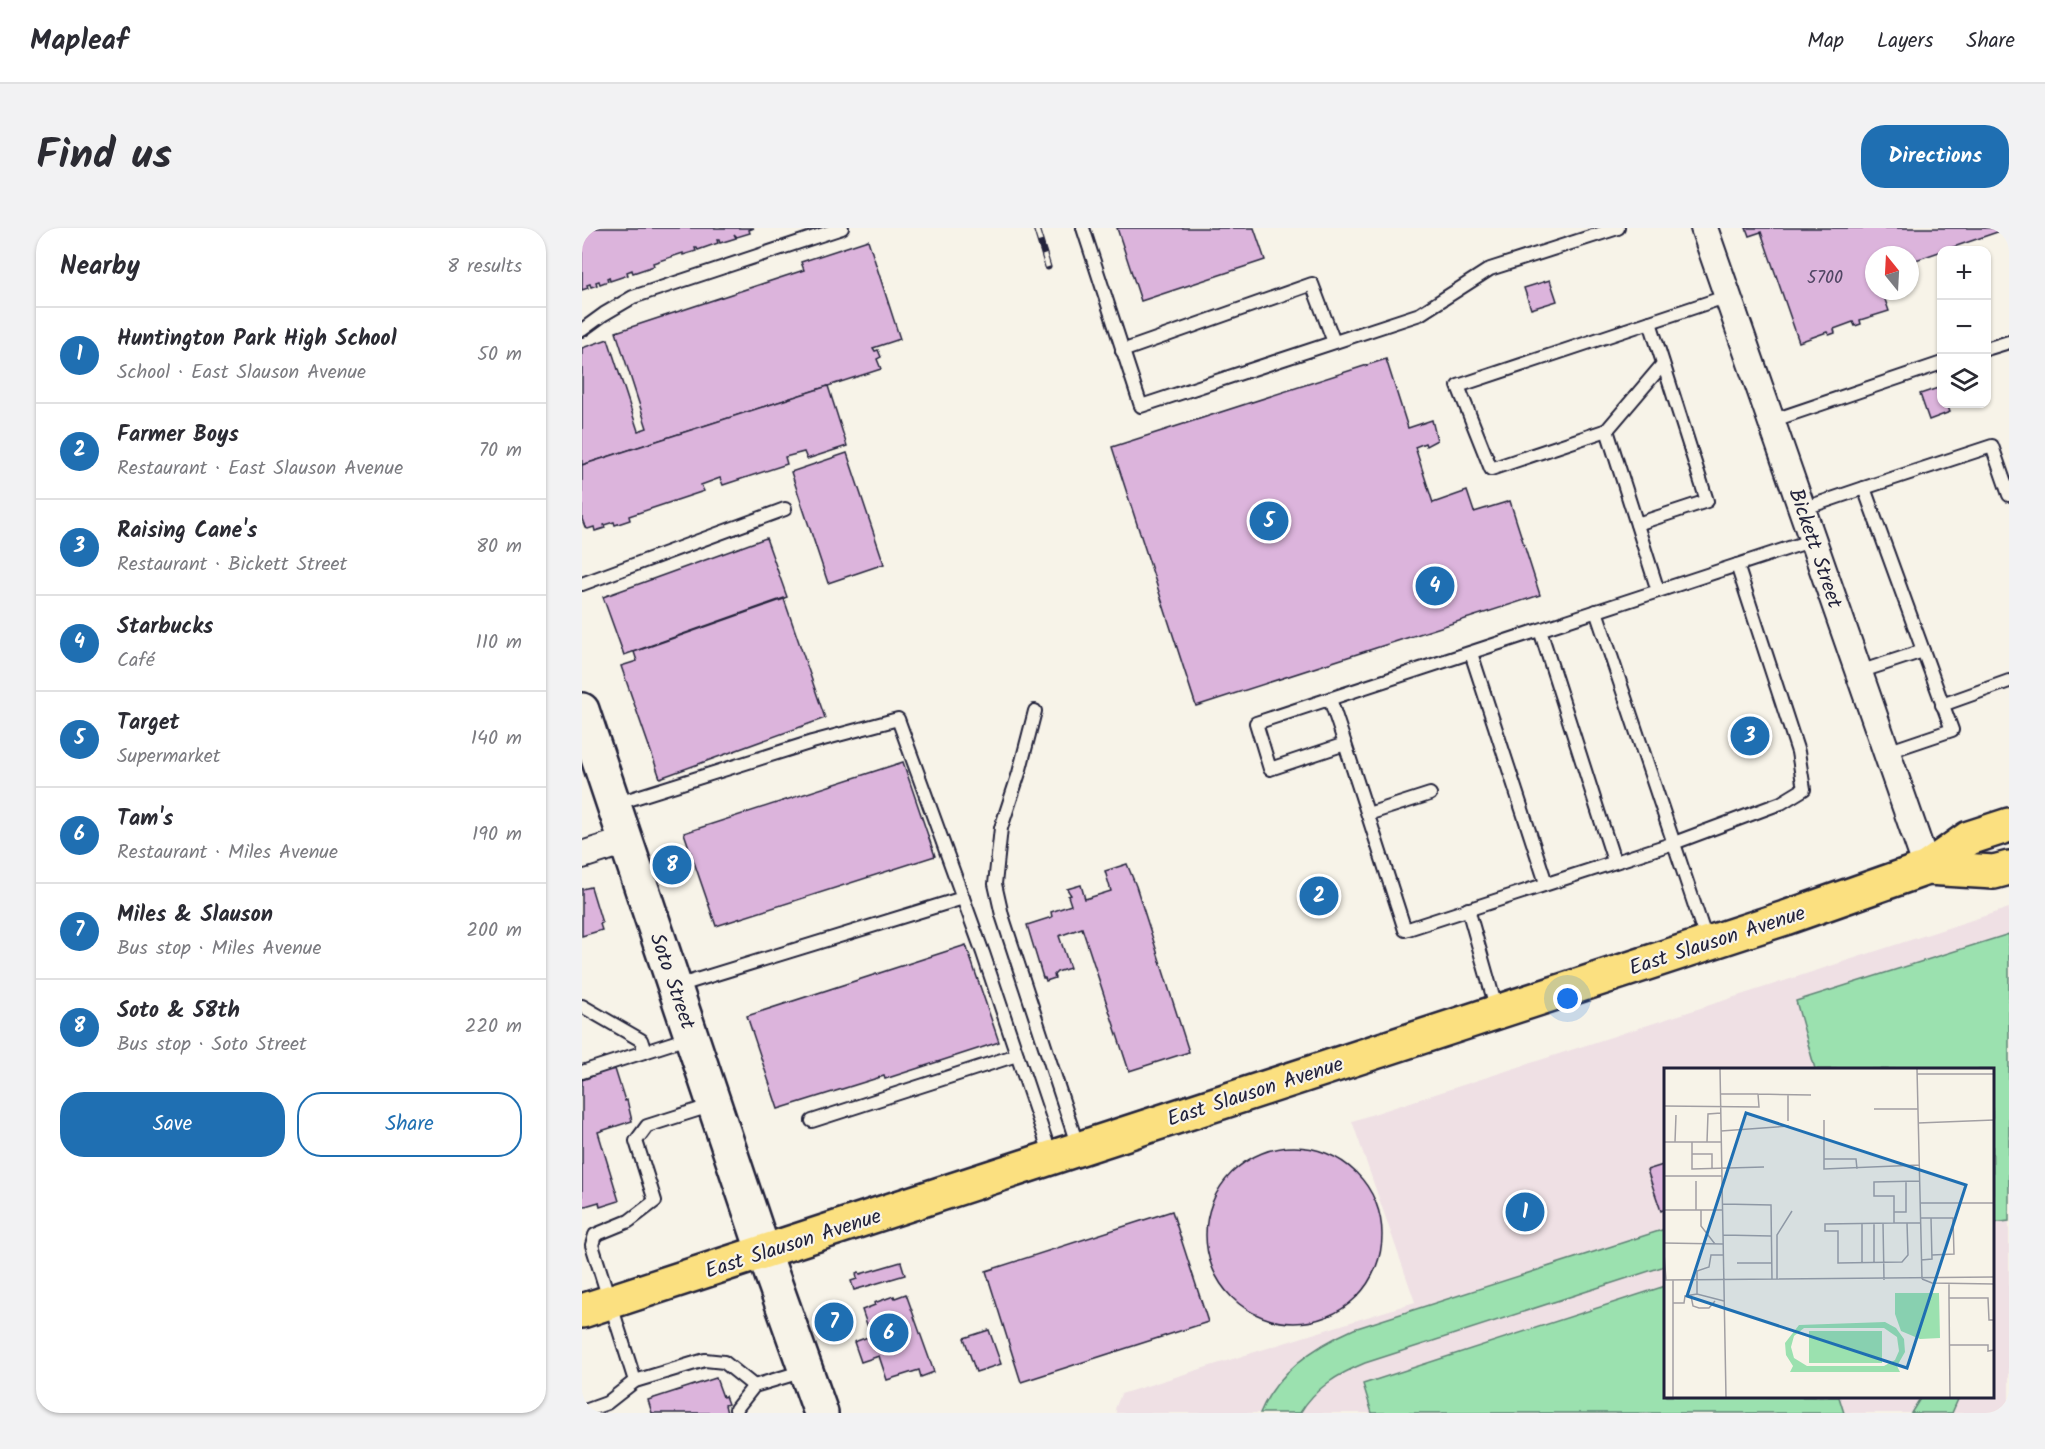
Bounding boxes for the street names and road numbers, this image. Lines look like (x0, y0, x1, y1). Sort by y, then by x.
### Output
street label: Bickett Street (1779, 484, 1851, 614)
street label: East Slauson Avenue (1625, 897, 1810, 986)
street label: Soto Street (640, 929, 704, 1035)
street label: East Slauson Avenue (1163, 1048, 1348, 1137)
street label: East Slauson Avenue (701, 1200, 886, 1289)

